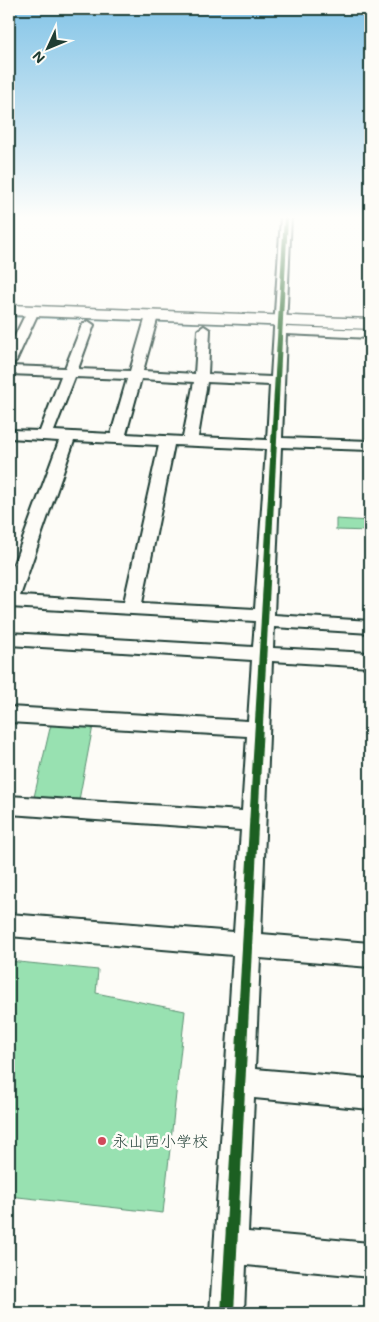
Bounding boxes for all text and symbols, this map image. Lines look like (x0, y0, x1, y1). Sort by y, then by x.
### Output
north arrow (22, 22, 72, 72)
text: N (28, 47, 49, 68)
place label: 永山西小学校 (112, 1130, 208, 1151)
marker: 永山西小学校 (96, 1135, 108, 1147)

